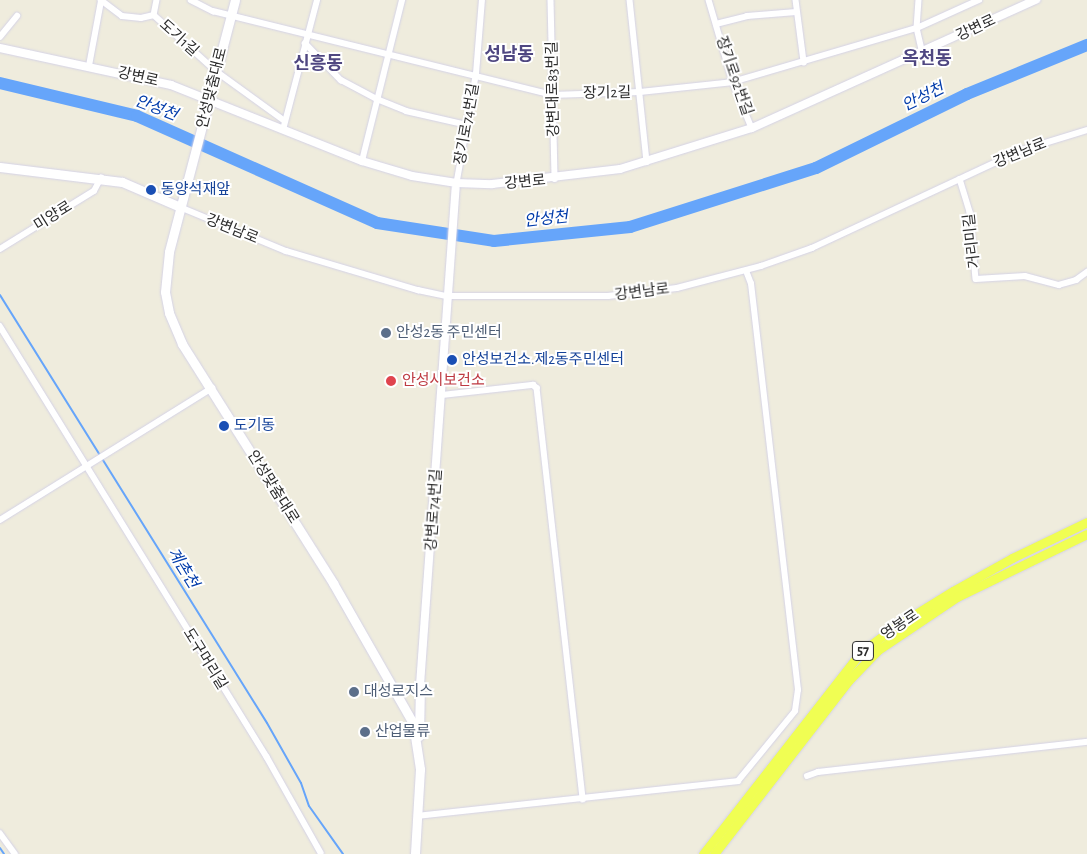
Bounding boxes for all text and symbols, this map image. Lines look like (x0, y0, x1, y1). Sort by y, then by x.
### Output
street label: 강변로 (953, 11, 999, 45)
street label: 도기1길 (156, 16, 202, 60)
street label: 장기로92번길 (712, 34, 756, 118)
street label: 강변대로83번길 (543, 41, 563, 137)
district label: 성남동 (484, 44, 534, 66)
street label: 안성맞춤대로 (193, 46, 231, 130)
district label: 옥천동 (902, 48, 952, 70)
district label: 신흥동 (293, 53, 343, 75)
street label: 강변로 (116, 64, 160, 90)
water label: 안성천 (899, 79, 947, 115)
street label: 장기로74번길 (451, 82, 483, 166)
street label: 장기2길 (583, 84, 631, 102)
water label: 안성천 (132, 91, 180, 125)
street label: 강변남로 (991, 134, 1049, 172)
street label: 강변로 (504, 171, 546, 193)
place label: 동양석재앞 (161, 181, 230, 199)
marker: 동양석재앞 (145, 184, 157, 196)
street label: 미양로 (31, 197, 75, 235)
water label: 안성천 (523, 207, 569, 231)
street label: 강변남로 (203, 210, 261, 248)
street label: 거리미길 (960, 213, 984, 269)
street label: 강변남로 (614, 280, 670, 304)
place label: 안성2동 주민센터 (396, 324, 502, 342)
marker: 안성2동 주민센터 (380, 327, 392, 339)
place label: 안성보건소.제2동주민센터 (462, 351, 624, 369)
marker: 안성보건소.제2동주민센터 (446, 354, 458, 366)
place label: 안성시보건소 (402, 372, 485, 390)
marker: 안성시보건소 (384, 374, 398, 388)
place label: 도기동 (234, 417, 275, 435)
marker: 도기동 (218, 420, 230, 432)
street label: 안성맞춤대로 (243, 447, 303, 527)
street label: 강변로74번길 (422, 468, 446, 552)
water label: 계촌천 (163, 544, 203, 592)
street label: 영봉로 (878, 606, 922, 644)
street label: 도구머리길 (179, 625, 231, 693)
road number: 57 (852, 640, 874, 662)
place label: 대성로지스 (364, 683, 433, 701)
marker: 대성로지스 (348, 686, 360, 698)
place label: 산업물류 (375, 723, 430, 741)
marker: 산업물류 (359, 726, 371, 738)

